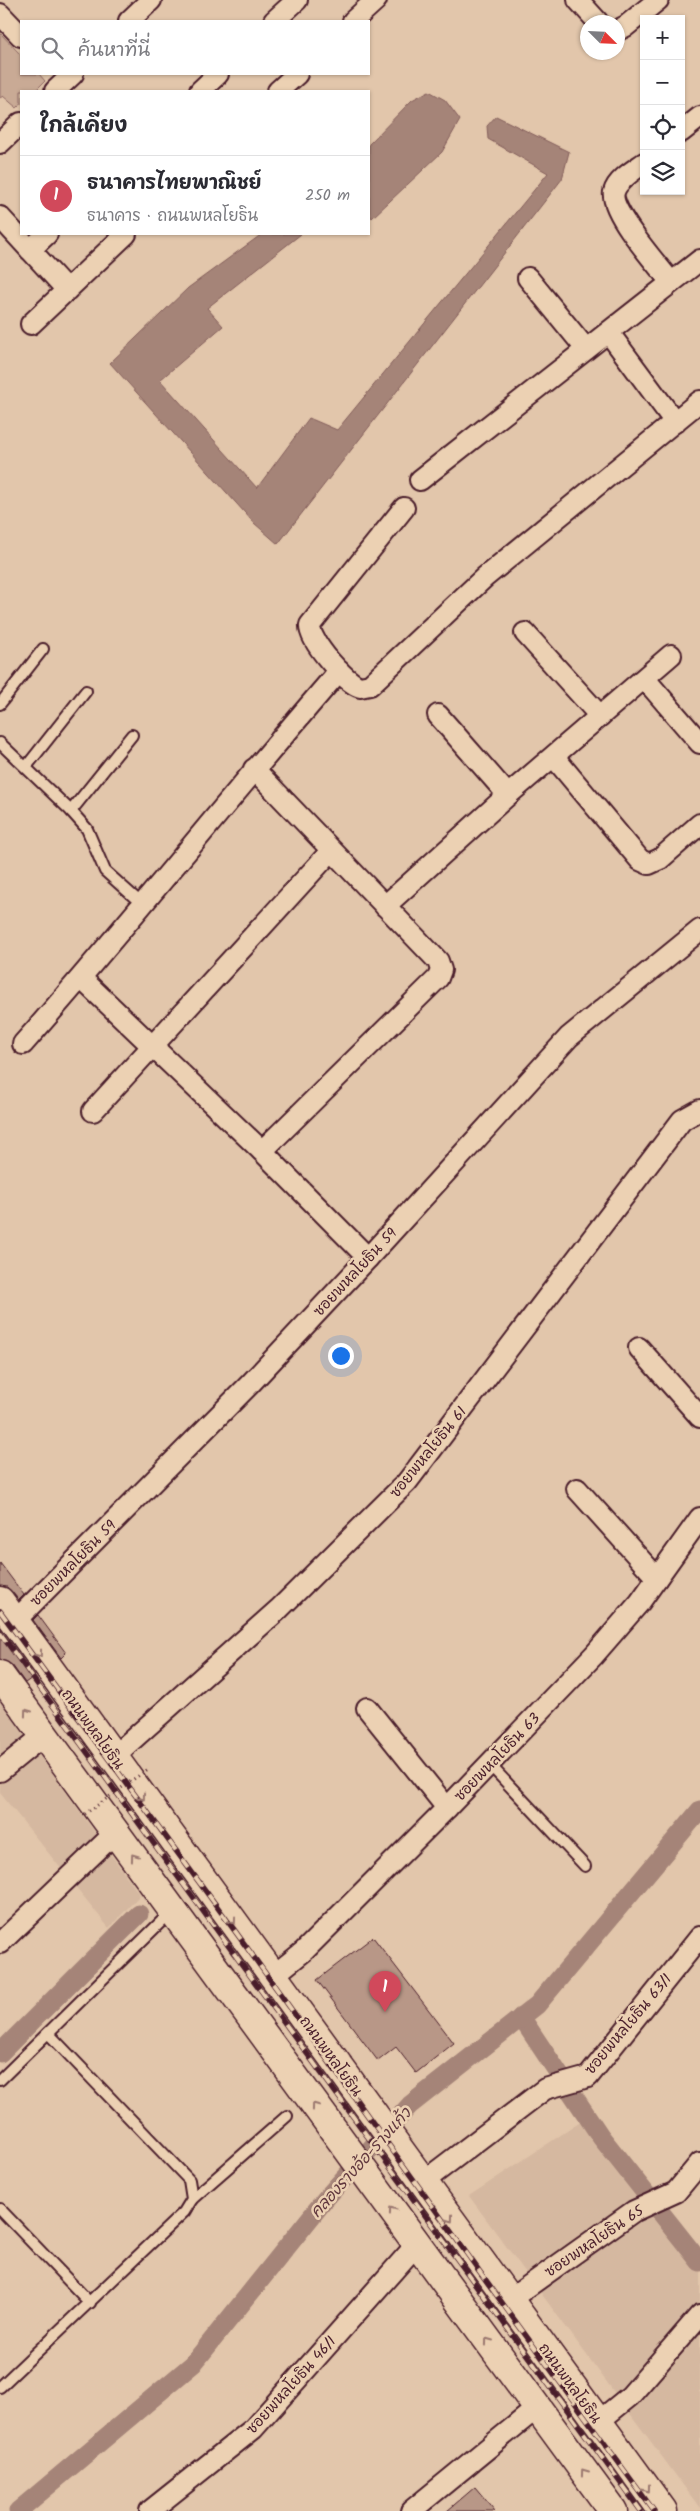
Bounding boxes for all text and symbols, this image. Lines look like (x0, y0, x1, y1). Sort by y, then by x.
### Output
north arrow (580, 15, 625, 60)
map controls (640, 15, 685, 195)
button: + (640, 15, 685, 60)
search box (20, 20, 370, 75)
icon: search (38, 34, 66, 62)
text: ค้นหาที่นี่ (78, 36, 150, 66)
button: − (640, 60, 685, 105)
button: locate (640, 105, 685, 150)
text: ใกล้เคียง (40, 110, 127, 143)
button: layers (640, 150, 685, 195)
text: ธนาคารไทยพาณิชย์ (87, 169, 262, 199)
text: 1 (54, 183, 58, 208)
text: 250 m (305, 183, 350, 208)
text: ธนาคาร · ถนนพหลโยธิน (87, 204, 258, 229)
street label: ซอยพหลโยธิน 59 (308, 1222, 404, 1323)
your location (328, 1343, 354, 1369)
street label: ซอยพหลโยธิน 61 (384, 1401, 474, 1504)
street label: ซอยพหลโยธิน 59 (25, 1514, 123, 1613)
one-way arrow (33, 1648, 42, 1658)
street label: ถนนพหลโยธิน (55, 1684, 130, 1775)
street label: ซอยพหลโยธิน 63 (449, 1707, 547, 1808)
one-way arrow (25, 1709, 33, 1718)
one-way arrow (136, 1791, 145, 1801)
one-way arrow (131, 1853, 140, 1863)
one-way arrow (227, 1915, 236, 1925)
street label: ซอยพหลโยธิน 63/1 (579, 1969, 679, 2081)
pin: 1 (369, 1971, 401, 2012)
street label: ถนนพหลโยธิน (293, 2011, 368, 2102)
water label: คลองรางอ้อ-รางแก้ว (305, 2101, 418, 2224)
one-way arrow (312, 2102, 321, 2111)
street label: ซอยพหลโยธิน 65 (540, 2199, 650, 2284)
one-way arrow (389, 2206, 398, 2216)
one-way arrow (444, 2213, 453, 2223)
street label: ซอยพหลโยธิน 46/1 (241, 2331, 343, 2440)
one-way arrow (485, 2337, 494, 2347)
street label: ถนนพหลโยธิน (532, 2338, 607, 2429)
one-way arrow (582, 2469, 590, 2478)
one-way arrow (641, 2483, 650, 2493)

